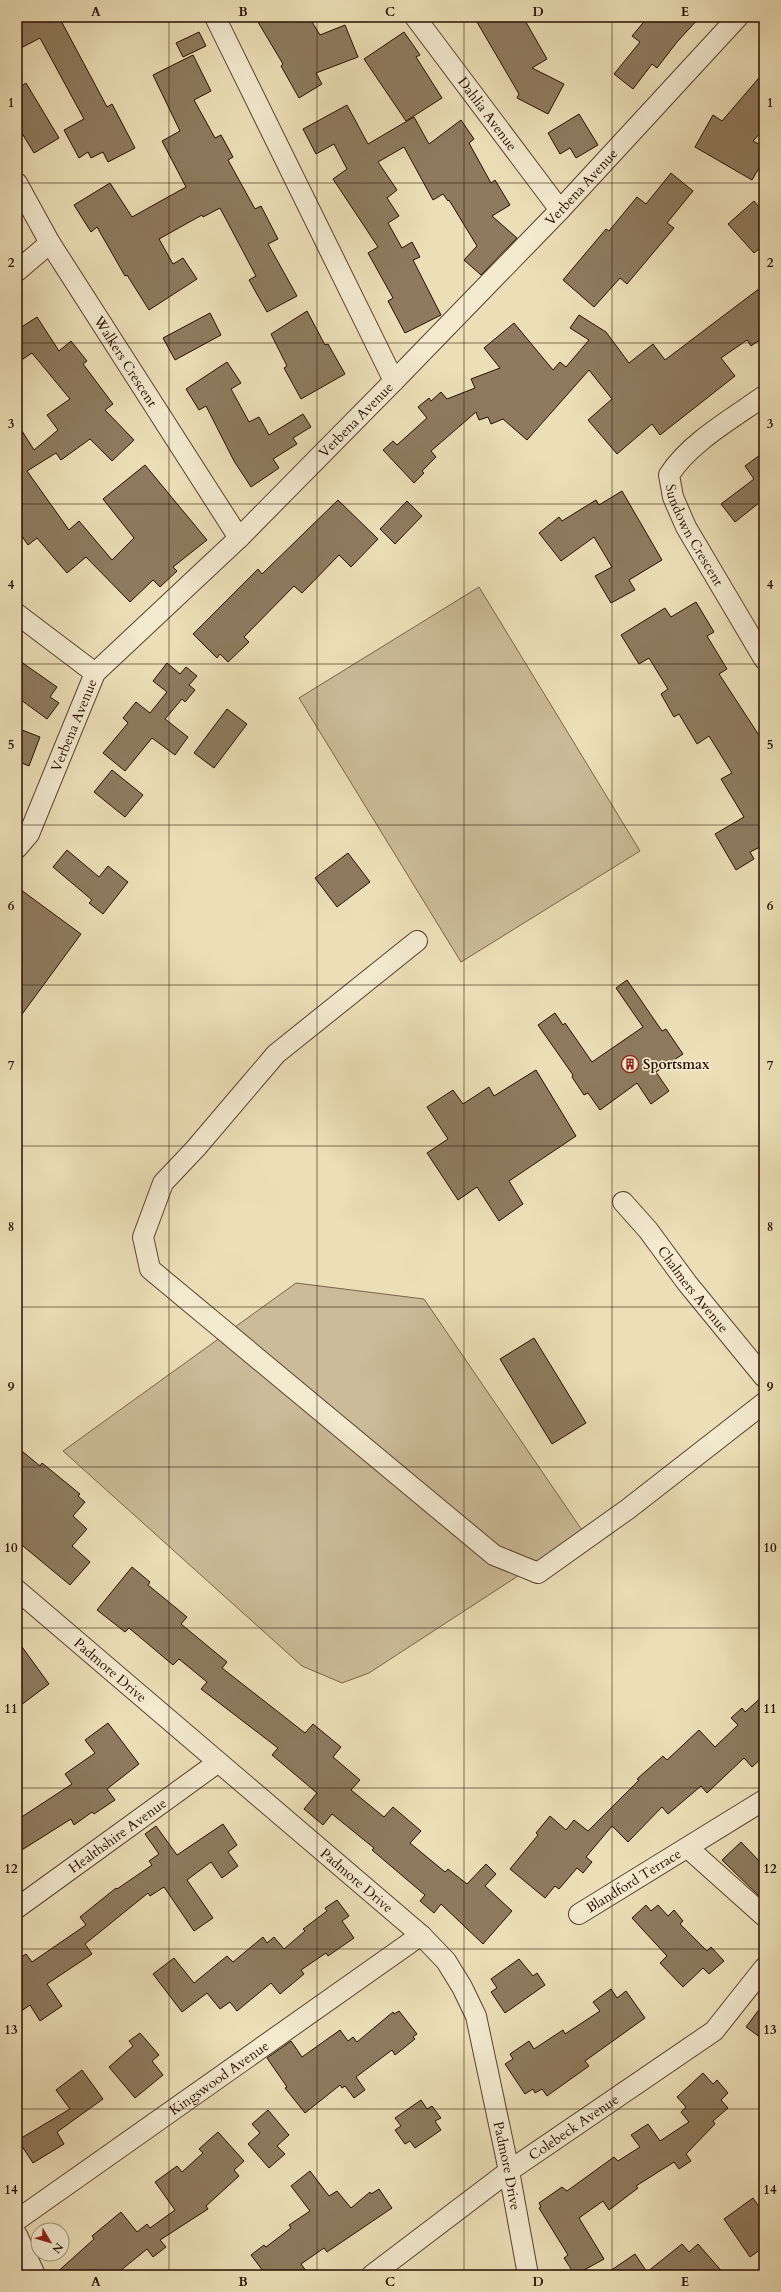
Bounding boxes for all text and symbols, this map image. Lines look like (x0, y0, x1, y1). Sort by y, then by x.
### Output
text: A (91, 3, 101, 21)
text: B (238, 3, 248, 21)
text: C (385, 3, 395, 21)
text: D (532, 3, 544, 21)
text: E (681, 3, 689, 21)
street label: Dahlia Avenue (454, 73, 522, 155)
text: 1 (8, 94, 14, 112)
text: 1 (767, 94, 773, 112)
street label: Verbena Avenue (541, 144, 622, 230)
text: 2 (8, 254, 15, 272)
text: 2 (767, 254, 774, 272)
street label: Walkers Crescent (89, 311, 162, 411)
street label: Verbena Avenue (314, 378, 397, 462)
text: 3 (8, 415, 15, 433)
text: 3 (767, 415, 774, 433)
street label: Sundown Crescent (661, 482, 729, 590)
text: 4 (8, 576, 15, 594)
text: 4 (767, 576, 774, 594)
street label: Verbena Avenue (46, 676, 101, 775)
text: 5 (8, 736, 14, 754)
text: 5 (767, 736, 773, 754)
text: 6 (8, 897, 15, 915)
text: 6 (767, 897, 774, 915)
building icon: Sportsmax (620, 1054, 640, 1074)
place label: Sportsmax (643, 1055, 710, 1074)
text: 7 (8, 1057, 15, 1075)
text: 7 (767, 1057, 774, 1075)
text: 8 (8, 1218, 14, 1236)
text: 8 (767, 1218, 773, 1236)
street label: Chalmers Avenue (653, 1242, 733, 1336)
text: 9 (8, 1378, 15, 1396)
text: 9 (767, 1378, 774, 1396)
text: 10 (4, 1539, 18, 1557)
text: 10 (763, 1539, 777, 1557)
street label: Padmore Drive (70, 1633, 151, 1706)
text: 11 (4, 1700, 18, 1718)
text: 11 (763, 1700, 777, 1718)
street label: Healthshire Avenue (65, 1793, 170, 1877)
street label: Padmore Drive (316, 1844, 397, 1917)
street label: Blandford Terrace (582, 1844, 685, 1917)
text: 12 (4, 1860, 18, 1878)
text: 12 (763, 1860, 777, 1878)
text: 13 (4, 2021, 18, 2039)
text: 13 (763, 2021, 777, 2039)
street label: Kingswood Avenue (165, 2036, 272, 2119)
street label: Colebeck Avenue (525, 2090, 622, 2165)
street label: Padmore Drive (489, 2119, 525, 2212)
text: 14 (4, 2181, 18, 2199)
text: 14 (763, 2181, 777, 2199)
north arrow (30, 2222, 70, 2262)
text: N (48, 2239, 66, 2257)
text: A (91, 2273, 101, 2291)
text: B (238, 2273, 248, 2291)
text: C (385, 2273, 395, 2291)
text: D (532, 2273, 544, 2291)
text: E (681, 2273, 689, 2291)

